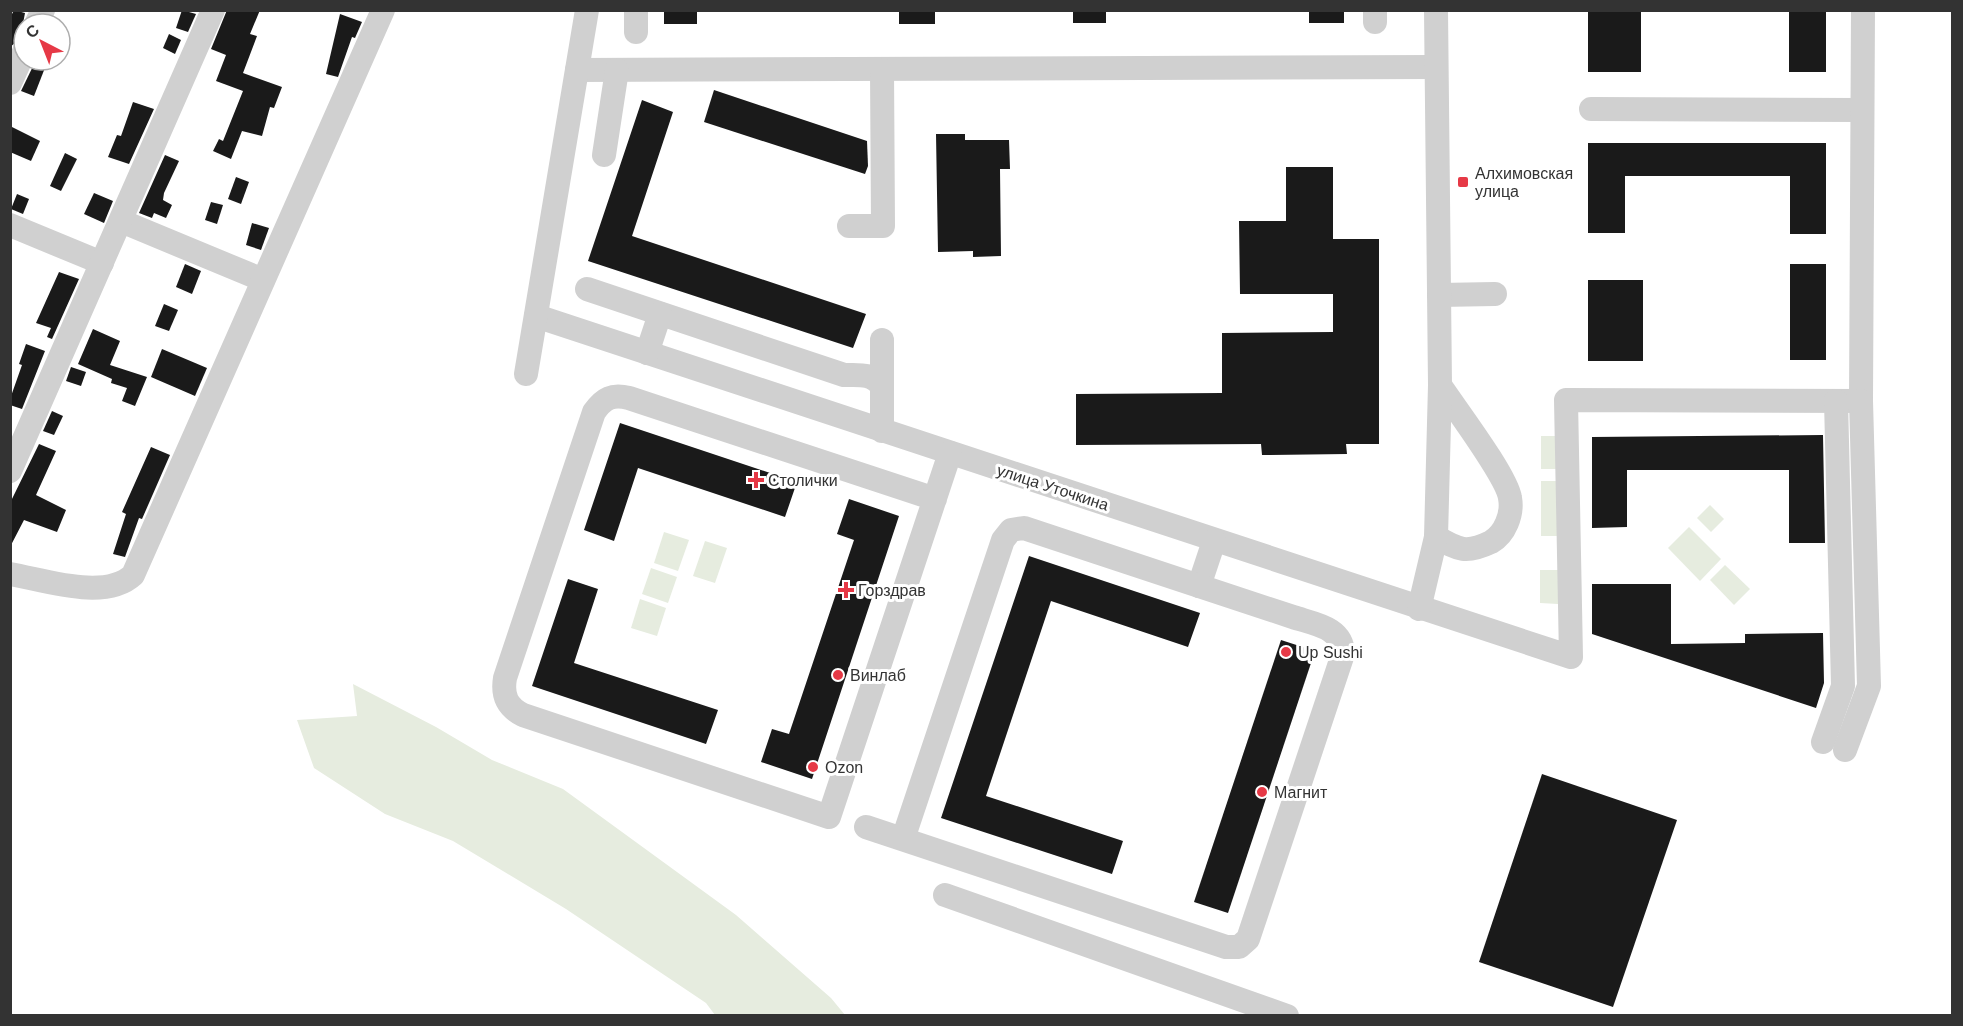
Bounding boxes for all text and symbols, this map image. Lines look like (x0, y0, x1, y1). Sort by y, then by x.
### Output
north arrow (12, 12, 72, 72)
text: С (22, 21, 43, 41)
place label: Алхимовская улица (1475, 165, 1573, 200)
marker: Алхимовская улица (1456, 175, 1470, 189)
street label: улица Уточкина (995, 461, 1111, 514)
place label: Столички (768, 472, 838, 489)
marker: Столички (749, 473, 763, 487)
place label: Горздрав (858, 582, 926, 599)
marker: Горздрав (839, 583, 853, 597)
place label: Up Sushi (1298, 644, 1363, 661)
marker: Up Sushi (1279, 645, 1293, 659)
place label: Винлаб (850, 667, 906, 684)
marker: Винлаб (831, 668, 845, 682)
place label: Ozon (825, 759, 863, 776)
marker: Ozon (806, 760, 820, 774)
place label: Магнит (1274, 784, 1328, 801)
marker: Магнит (1255, 785, 1269, 799)

